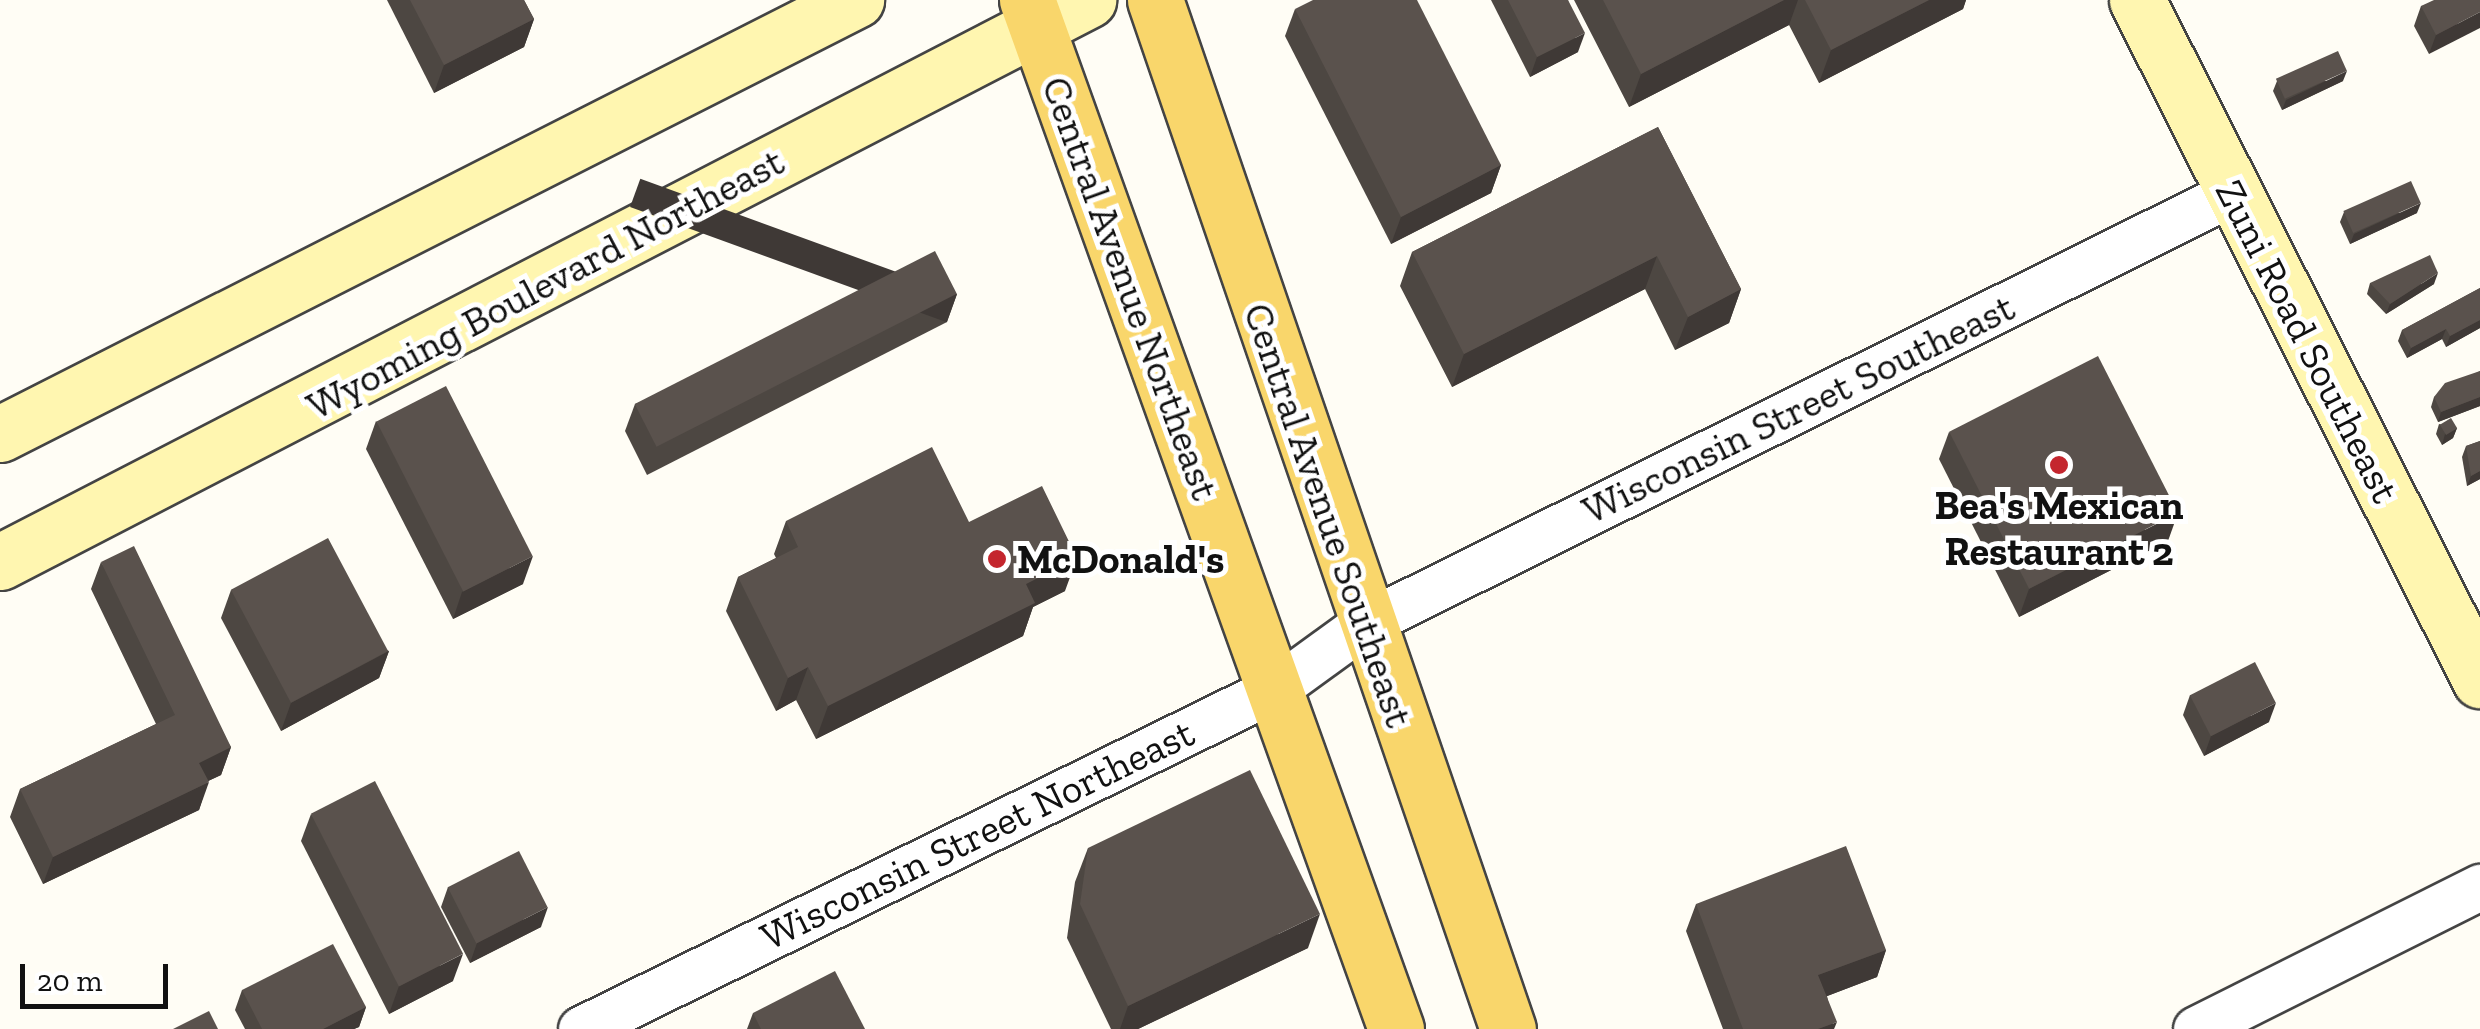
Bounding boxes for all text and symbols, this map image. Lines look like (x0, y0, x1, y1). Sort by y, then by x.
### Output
street label: Central Avenue Northeast (1032, 69, 1230, 507)
street label: Wyoming Boulevard Northeast (298, 137, 792, 429)
street label: Zuni Road Southeast (2206, 172, 2410, 510)
street label: Wisconsin Street Southeast (1574, 282, 2022, 534)
street label: Central Avenue Southeast (1234, 296, 1424, 734)
marker: Bea's Mexican Restaurant 2 (2048, 454, 2070, 476)
place label: Bea's Mexican Restaurant 2 (1935, 481, 2183, 575)
place label: McDonald's (1017, 535, 1224, 583)
marker: McDonald's (986, 548, 1008, 570)
street label: Wisconsin Street Northeast (752, 708, 1202, 960)
scale bar (25, 944, 172, 1006)
text: 20 m (37, 963, 102, 999)

